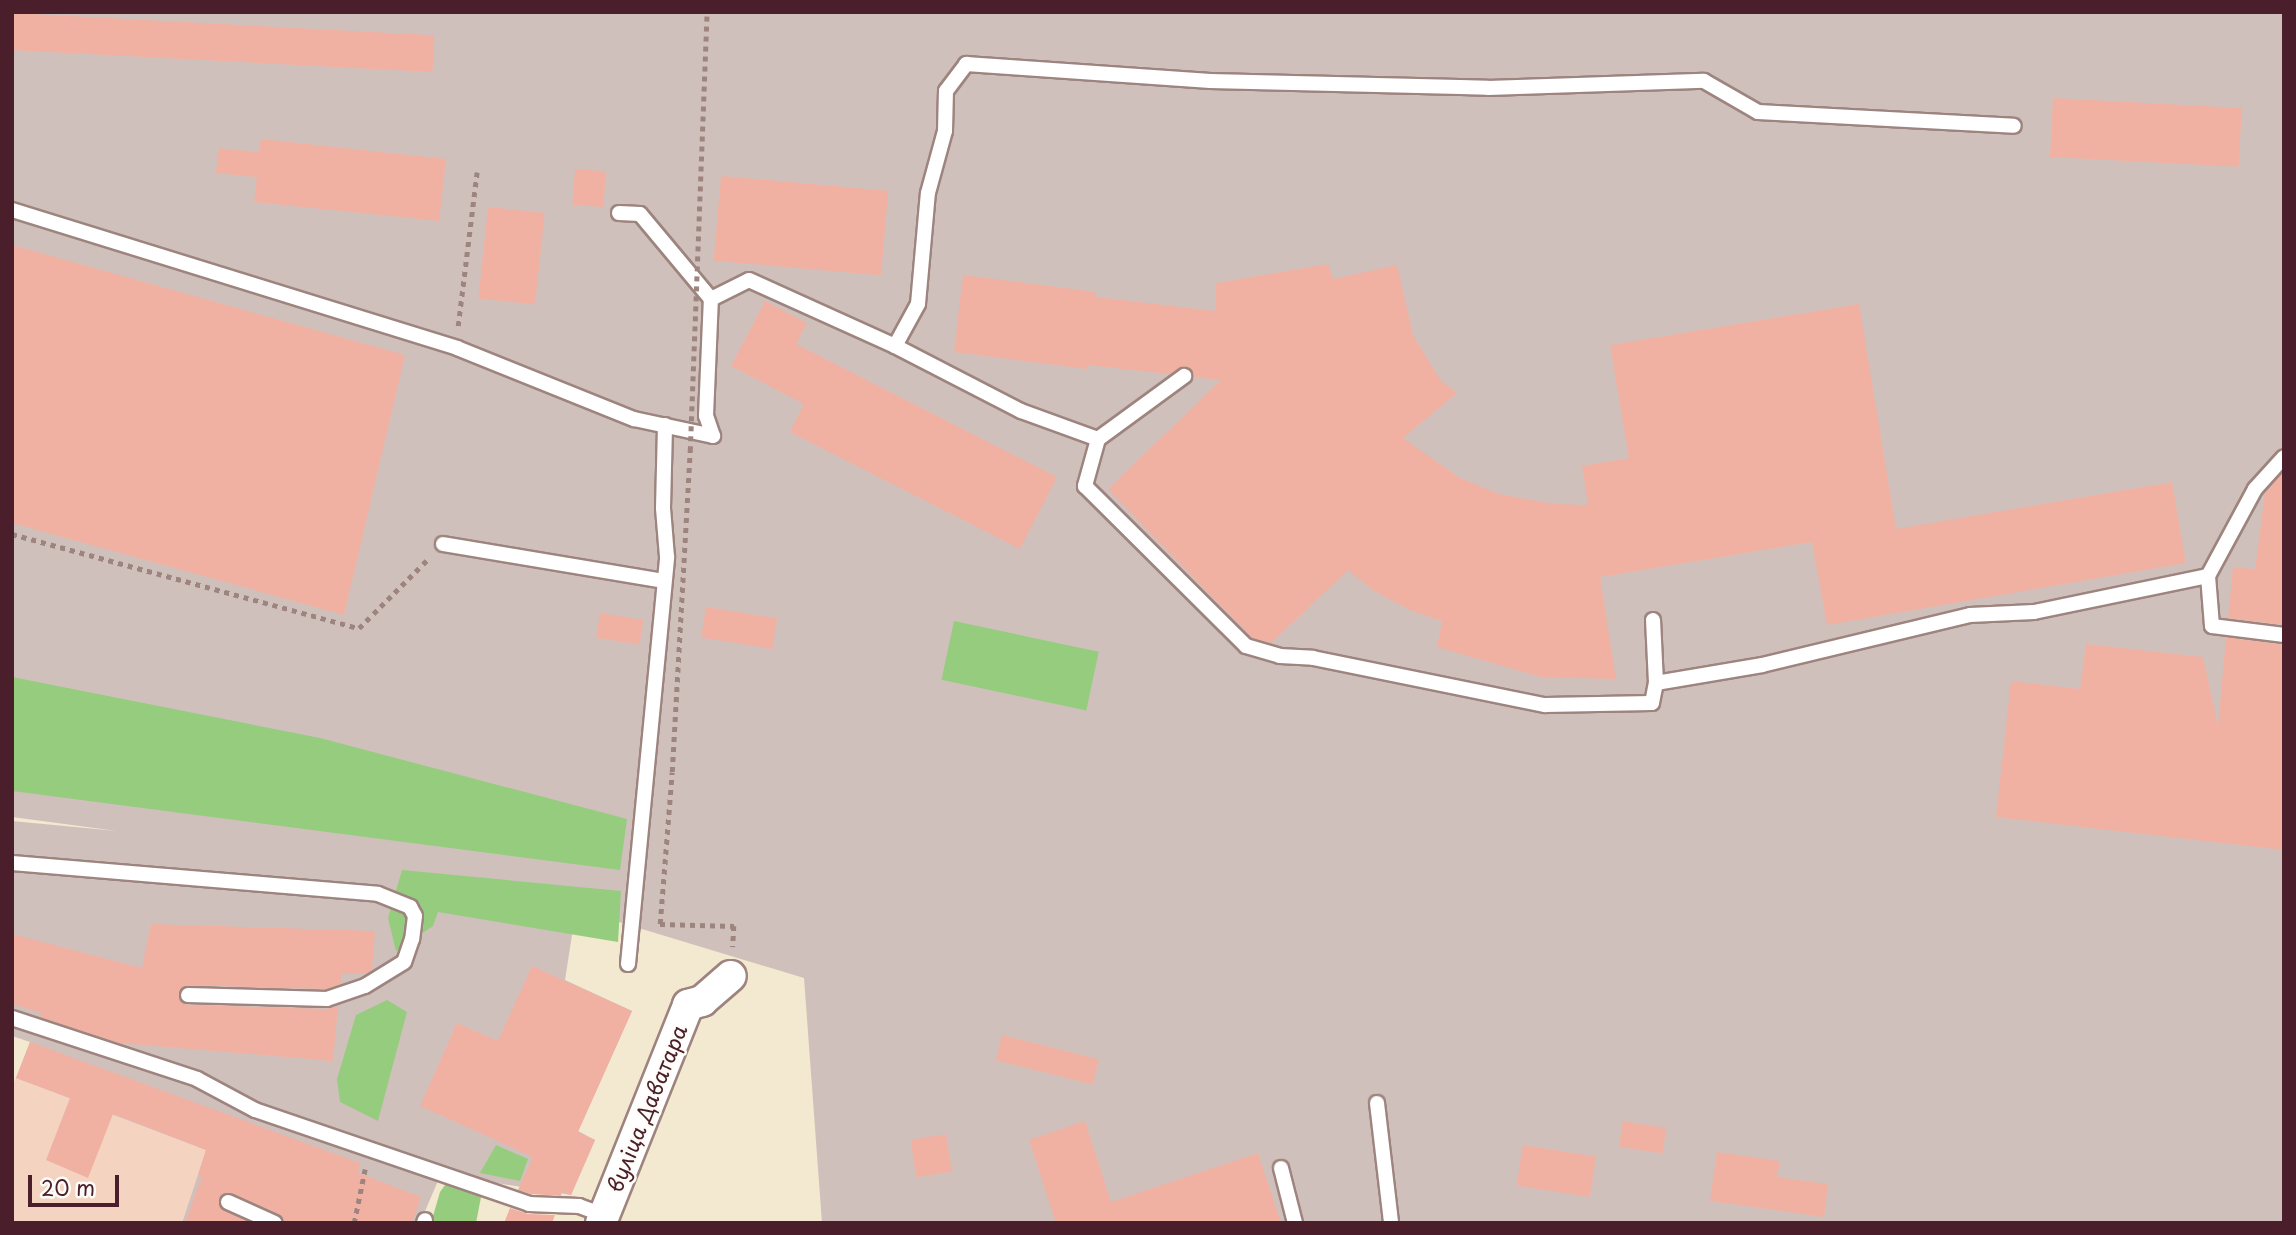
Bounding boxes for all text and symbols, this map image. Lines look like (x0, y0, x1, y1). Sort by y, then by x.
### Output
street label: вуліца Даватара (601, 1020, 691, 1196)
scale bar (32, 1162, 122, 1206)
text: 20 m (41, 1171, 95, 1203)

